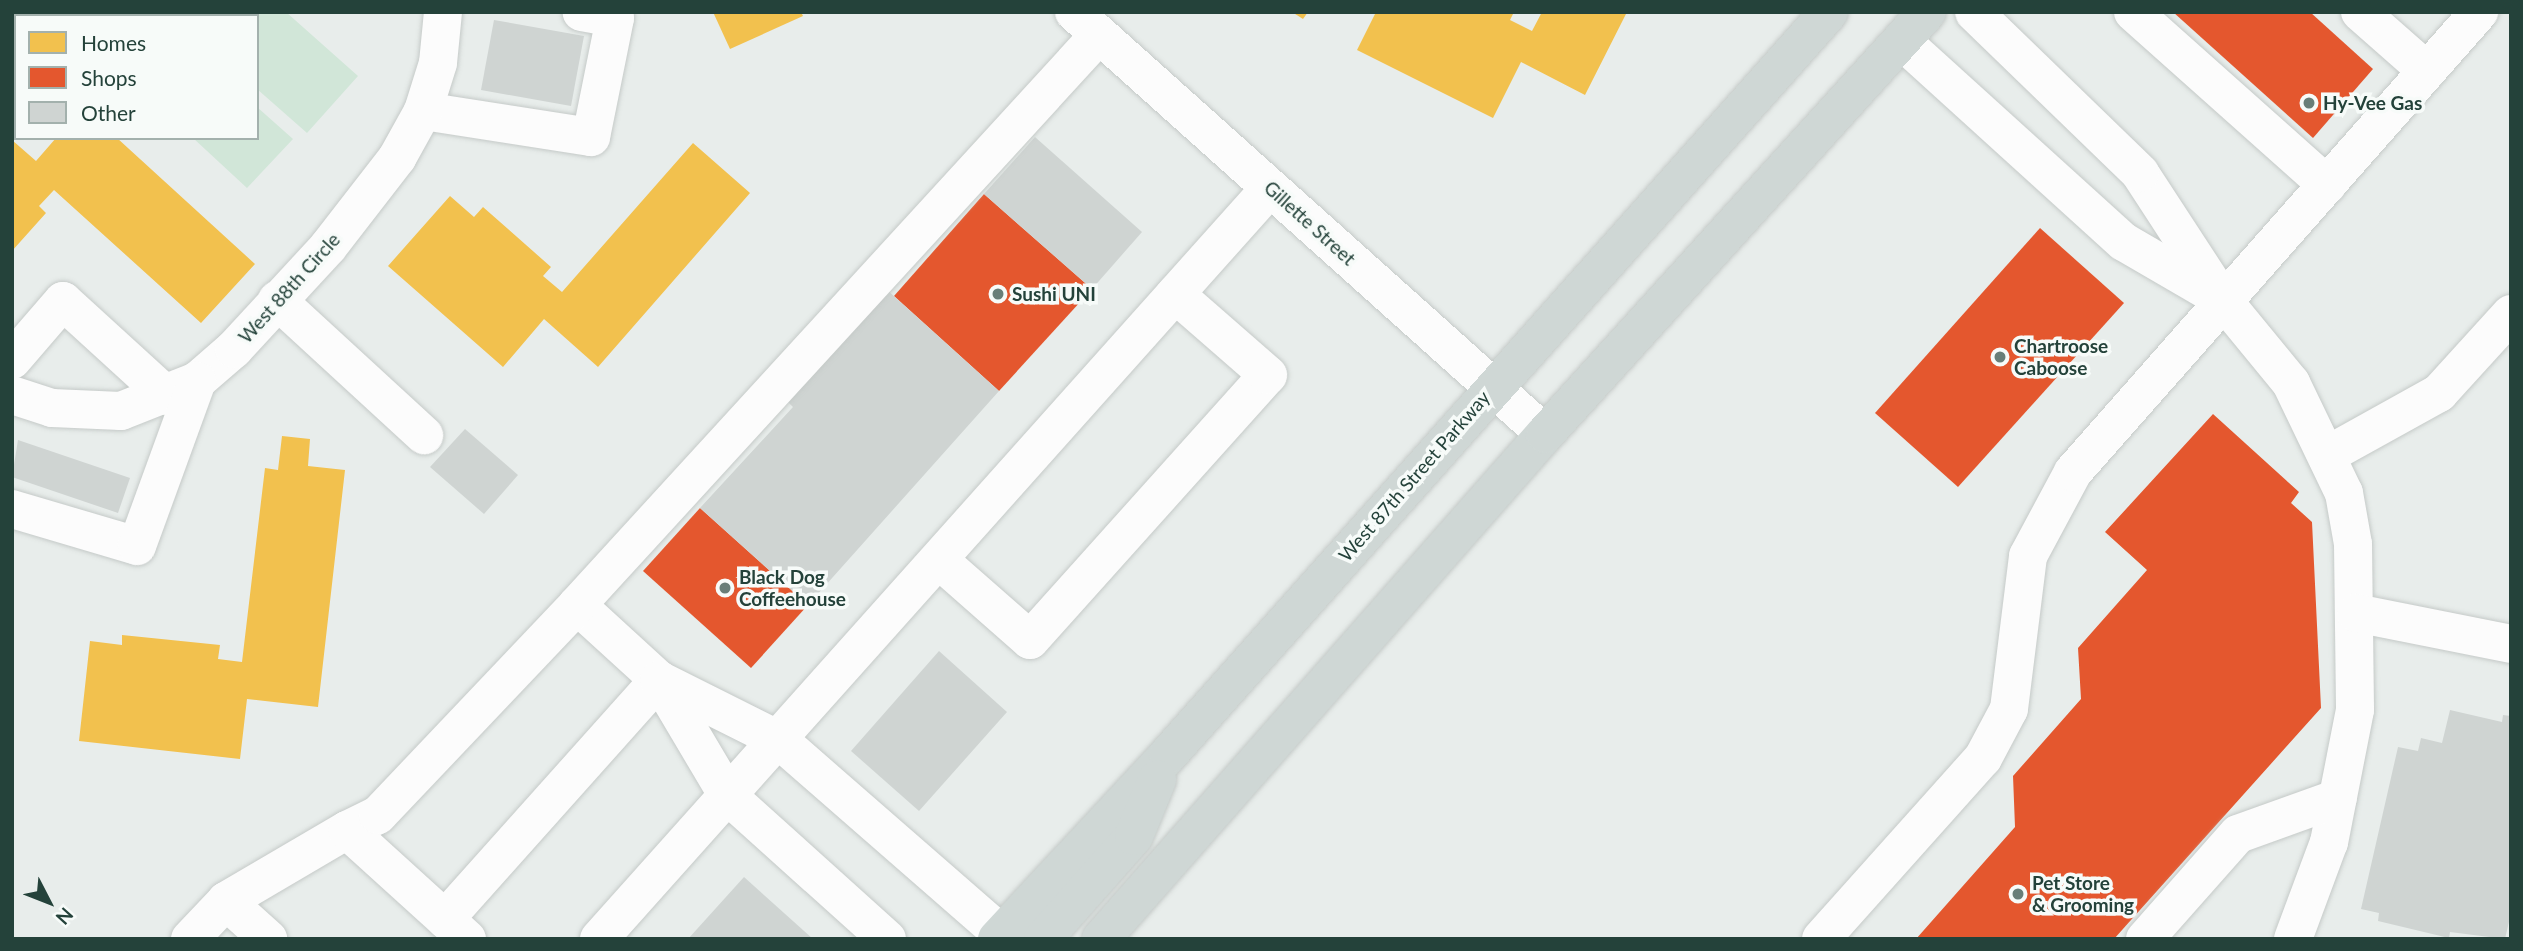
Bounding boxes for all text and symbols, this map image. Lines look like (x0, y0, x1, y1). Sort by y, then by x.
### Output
legend (14, 14, 259, 140)
text: Homes (81, 30, 146, 55)
text: Shops (81, 65, 137, 90)
place label: Hy-Vee Gas (2323, 92, 2422, 114)
marker: Hy-Vee Gas (2301, 95, 2317, 111)
text: Other (81, 100, 136, 125)
street label: Gillette Street (1260, 176, 1360, 270)
street label: West 88th Circle (234, 228, 344, 348)
place label: Sushi UNI (1012, 283, 1096, 305)
marker: Sushi UNI (990, 286, 1006, 302)
place label: Chartroose Caboose (2014, 335, 2108, 379)
marker: Chartroose Caboose (1992, 349, 2008, 365)
street label: West 87th Street Parkway (1334, 386, 1494, 566)
place label: Black Dog Coffeehouse (739, 566, 846, 610)
marker: Black Dog Coffeehouse (717, 580, 733, 596)
north arrow (14, 867, 84, 937)
place label: Pet Store & Grooming (2032, 872, 2134, 916)
marker: Pet Store & Grooming (2010, 886, 2026, 902)
text: N (52, 903, 78, 930)

